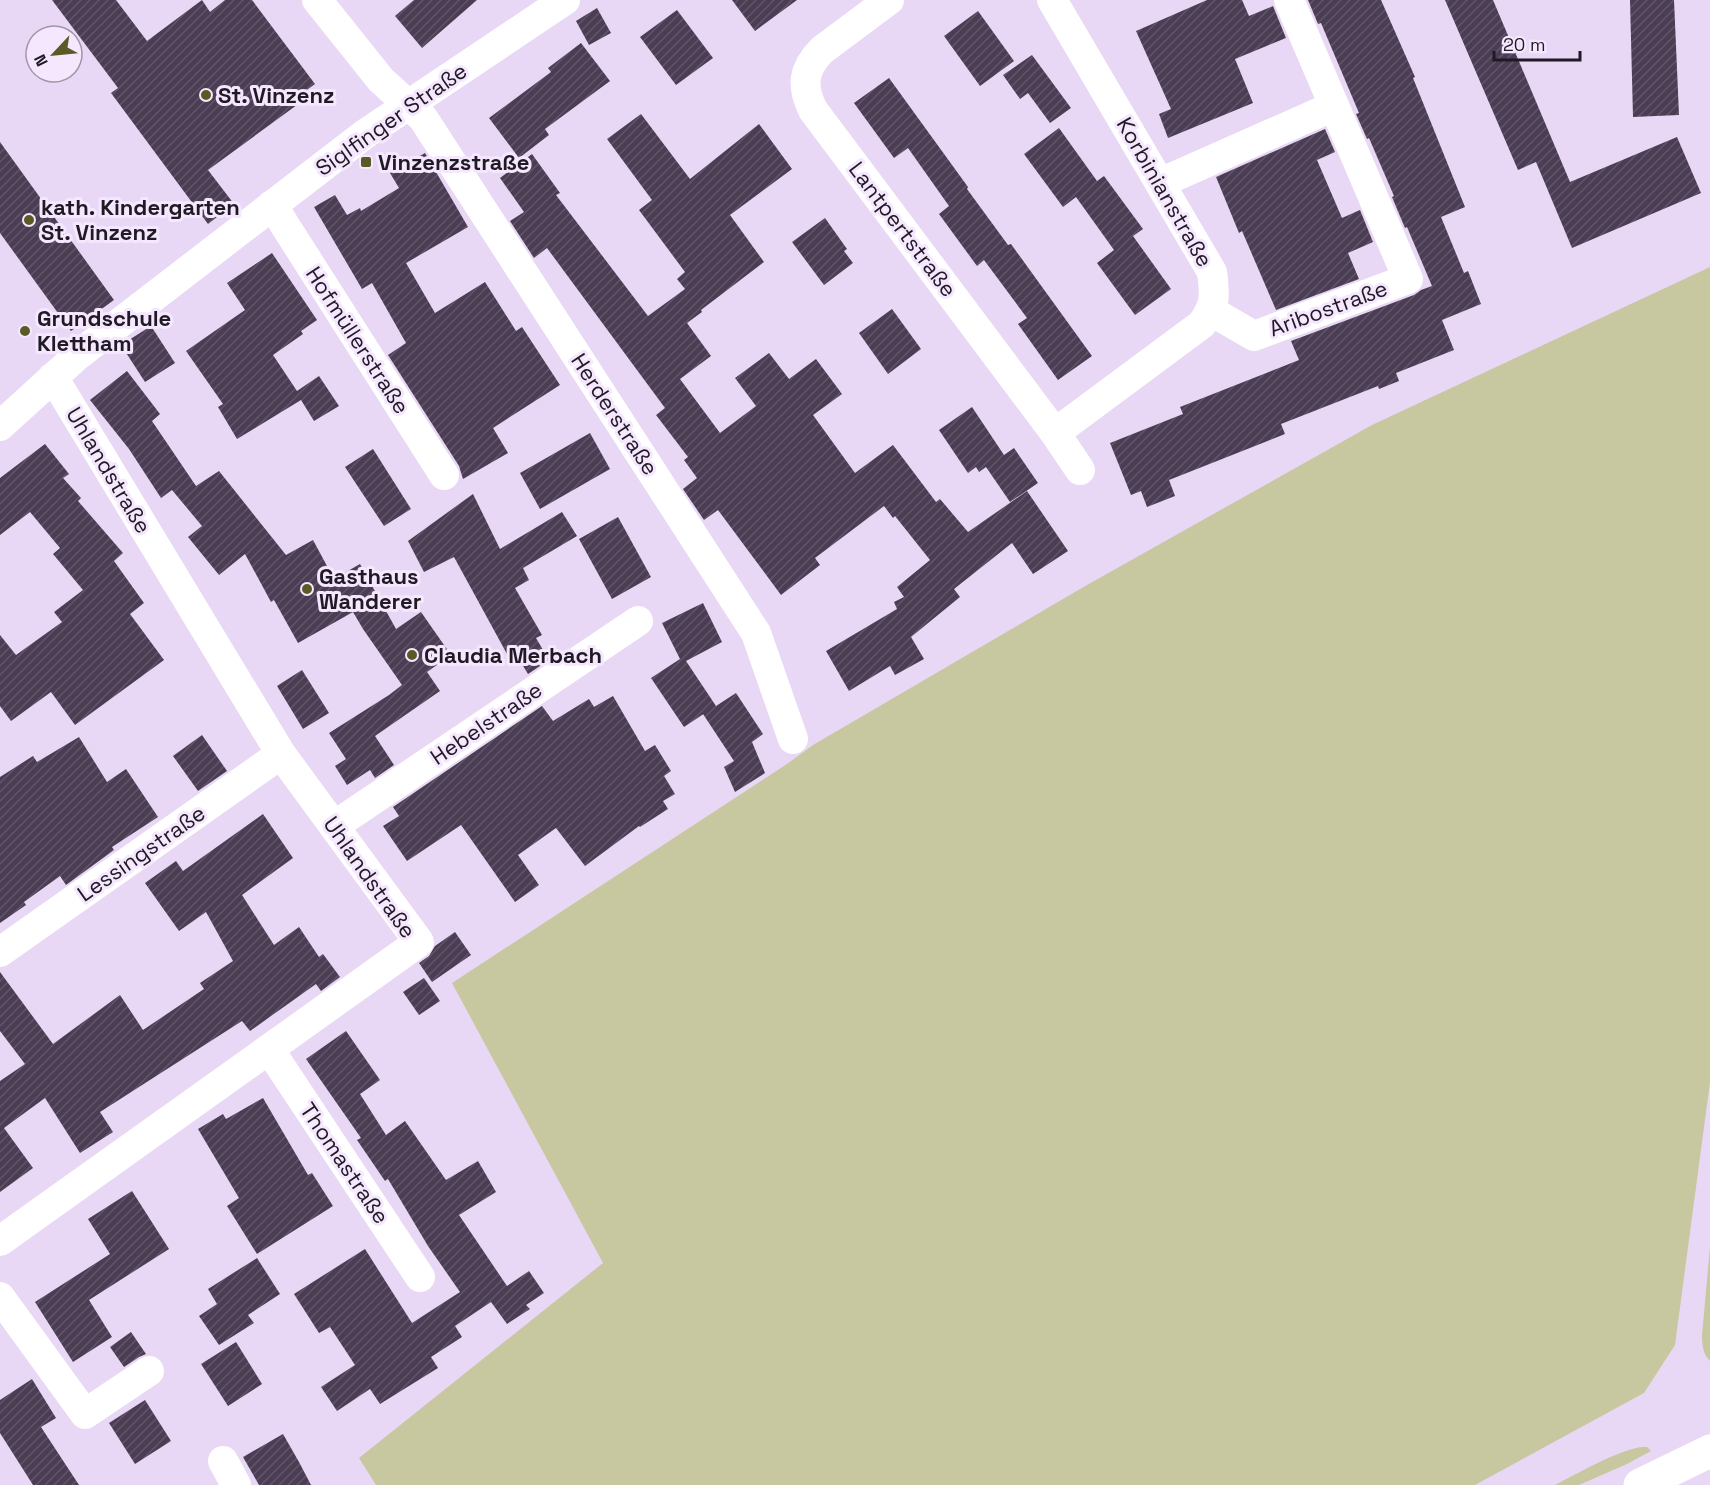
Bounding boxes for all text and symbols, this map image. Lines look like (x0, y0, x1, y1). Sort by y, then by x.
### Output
north arrow (24, 24, 84, 84)
scale bar (1494, 24, 1580, 62)
text: 20 m (1503, 33, 1546, 56)
text: N (29, 51, 53, 70)
street label: Siglfinger Straße (310, 56, 472, 182)
place label: St. Vinzenz (218, 81, 334, 109)
marker: St. Vinzenz (199, 88, 213, 102)
street label: Korbinianstraße (1111, 112, 1219, 272)
place label: Vinzenzstraße (378, 148, 529, 176)
marker: Vinzenzstraße (359, 155, 373, 169)
street label: Lantpertstraße (843, 156, 963, 302)
place label: kath. Kindergarten St. Vinzenz (41, 193, 240, 246)
marker: kath. Kindergarten St. Vinzenz (22, 213, 36, 227)
street label: Hofmüllerstraße (300, 261, 416, 419)
street label: Aribostraße (1265, 274, 1391, 342)
place label: Grundschule Klettham (37, 304, 171, 357)
marker: Grundschule Klettham (18, 324, 32, 338)
street label: Herderstraße (565, 348, 665, 480)
street label: Uhlandstraße (60, 402, 158, 538)
place label: Gasthaus Wanderer (319, 562, 422, 615)
marker: Gasthaus Wanderer (300, 582, 314, 596)
place label: Claudia Merbach (424, 641, 602, 669)
marker: Claudia Merbach (405, 648, 419, 662)
street label: Hebelstraße (425, 675, 547, 771)
street label: Lessingstraße (72, 799, 210, 907)
street label: Uhlandstraße (318, 811, 422, 943)
street label: Thomastraße (294, 1097, 396, 1229)

